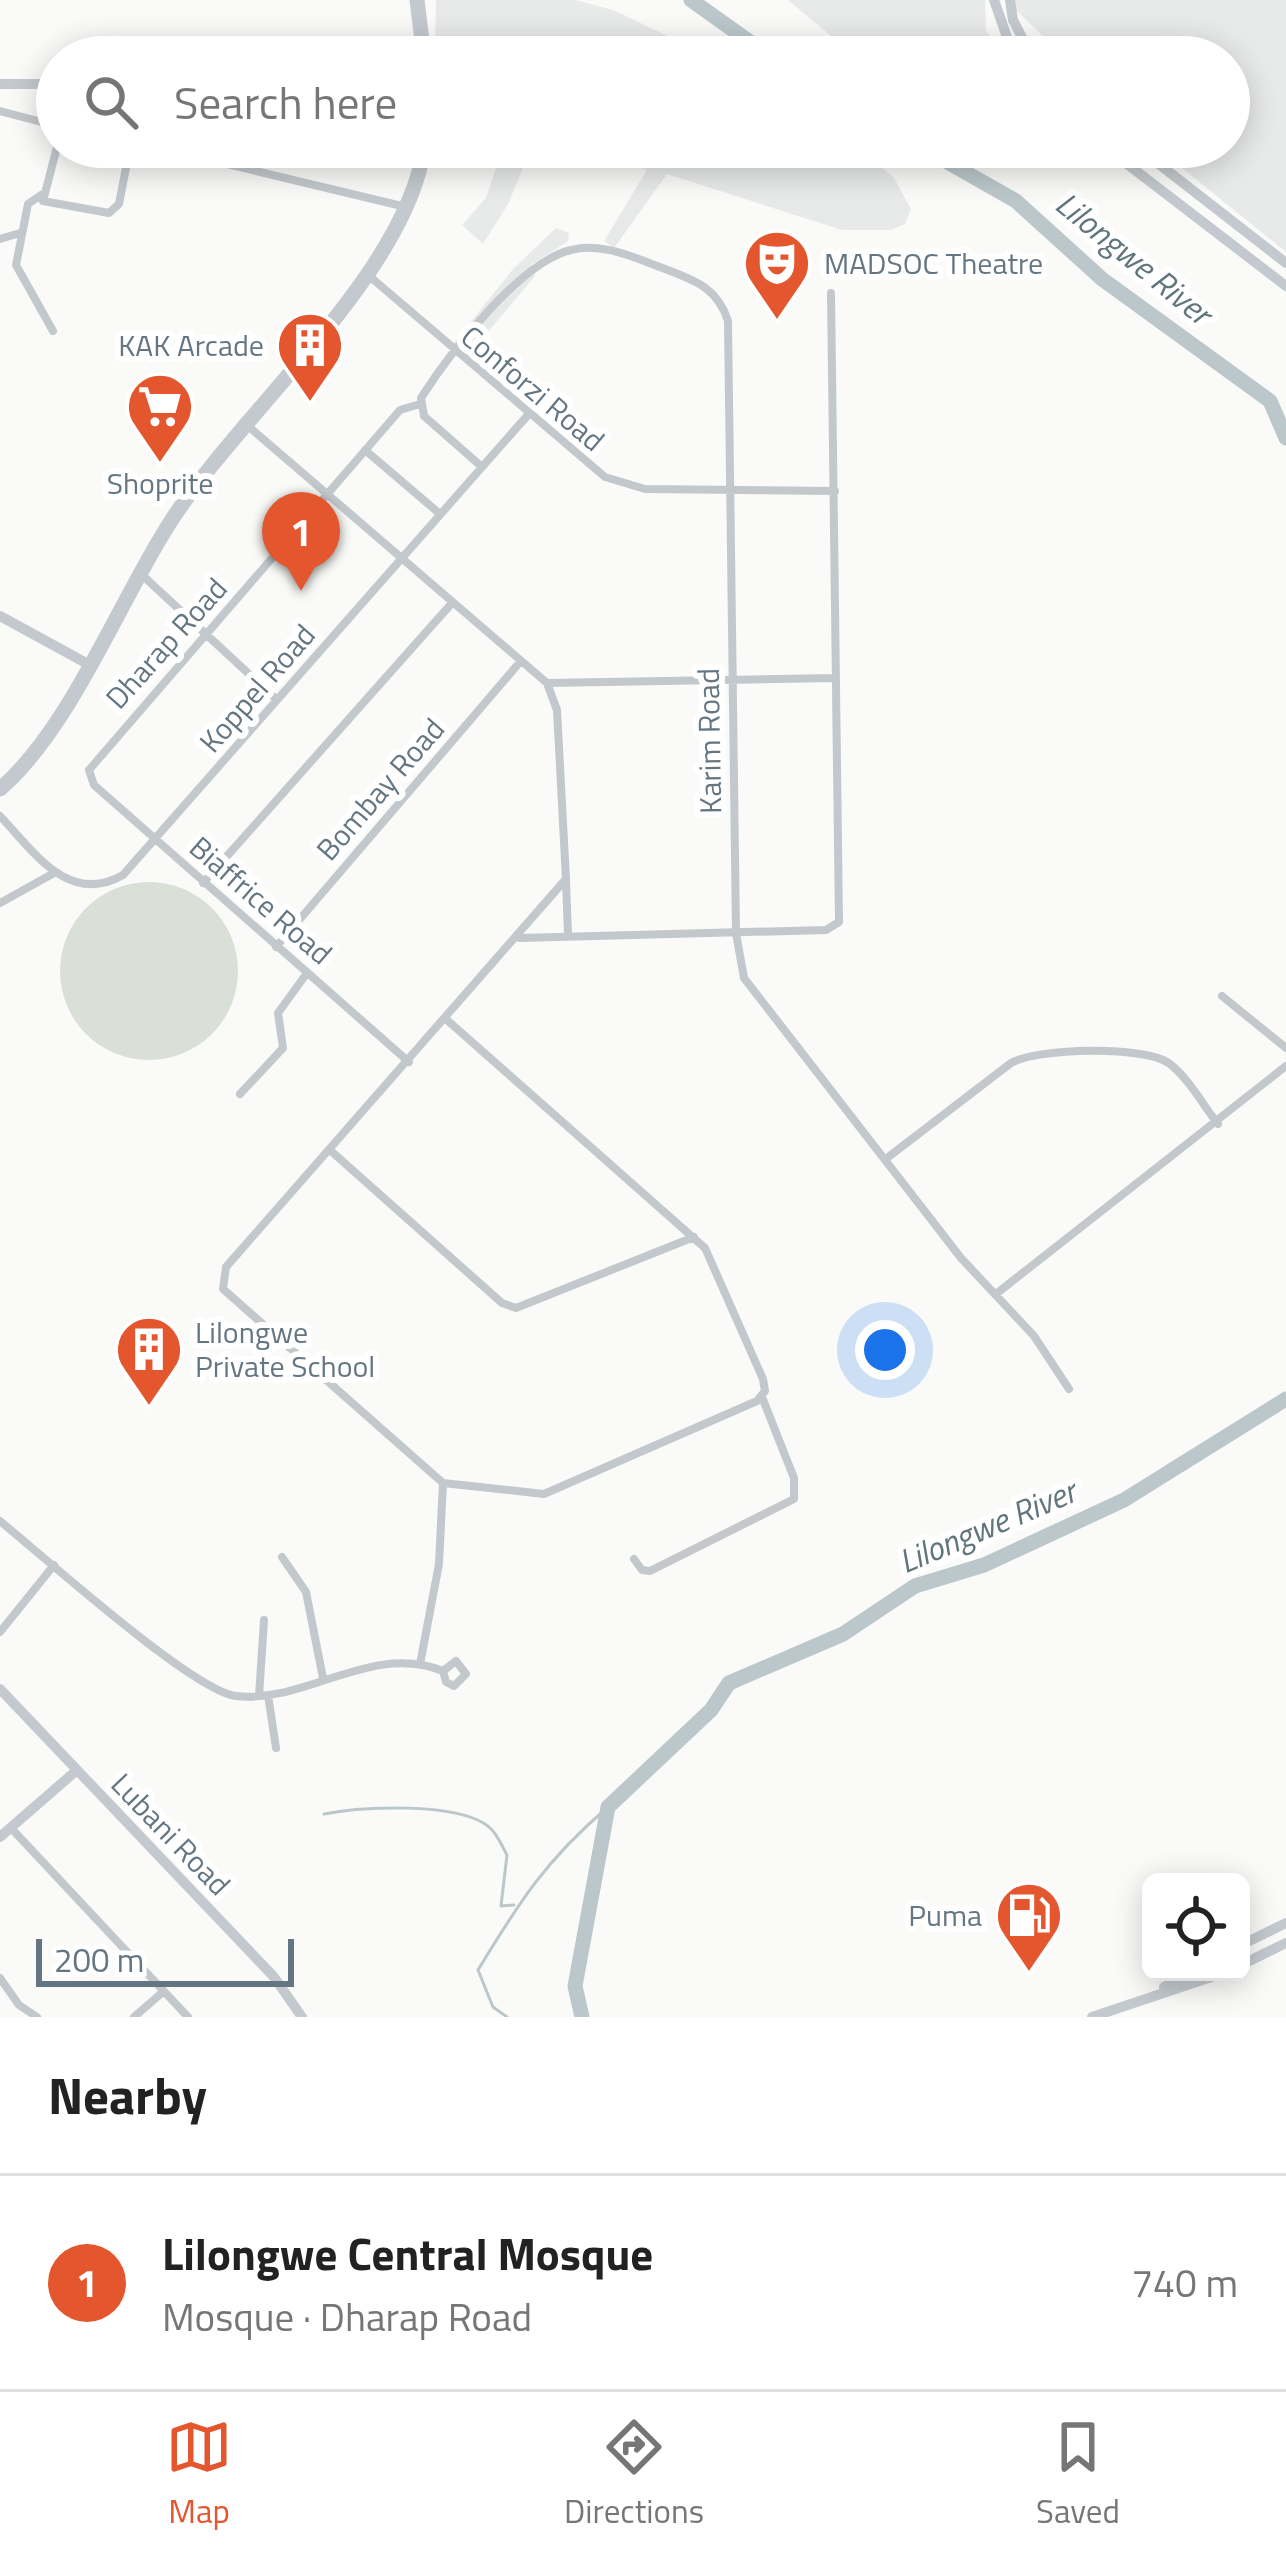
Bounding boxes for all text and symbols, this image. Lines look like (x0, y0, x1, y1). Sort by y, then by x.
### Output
search box (36, 36, 1250, 168)
text: Search here (174, 68, 397, 136)
icon: search (78, 69, 144, 135)
water label: Lilongwe River (1045, 179, 1226, 339)
theatre icon: MADSOC Theatre (742, 228, 812, 322)
place label: MADSOC Theatre (824, 240, 1043, 286)
building icon: KAK Arcade (275, 310, 345, 404)
street label: Conforzi Road (451, 314, 615, 462)
place label: KAK Arcade (118, 322, 264, 368)
supermarket icon: Shoprite (125, 371, 195, 465)
place label: Shoprite (107, 460, 213, 506)
pin: 1 (262, 492, 340, 591)
street label: Dharap Road (94, 567, 238, 719)
street label: Koppel Road (188, 613, 326, 763)
street label: Karim Road (685, 668, 733, 814)
street label: Bombay Road (305, 707, 455, 871)
street label: Biaffrice Road (179, 825, 343, 975)
place label: Lilongwe Private School (195, 1309, 375, 1389)
building icon: Lilongwe Private School (114, 1314, 184, 1408)
your location (855, 1320, 915, 1380)
water label: Lilongwe River (891, 1465, 1087, 1586)
street label: Lubani Road (101, 1762, 241, 1906)
map controls (1142, 1873, 1250, 1981)
button: locate (1142, 1873, 1250, 1981)
fuel station icon: Puma (994, 1880, 1064, 1974)
place label: Puma (908, 1892, 982, 1938)
scale bar (36, 1933, 294, 1986)
text: 200 m (54, 1935, 144, 1985)
text: Nearby (48, 2056, 207, 2134)
text: Lilongwe Central Mosque (162, 2219, 653, 2287)
text: 1 (76, 2253, 98, 2312)
text: 740 m (1131, 2253, 1238, 2312)
text: Mosque · Dharap Road (162, 2287, 532, 2346)
tab: Map (166, 2414, 232, 2536)
tab: Directions (564, 2414, 704, 2536)
tab: Saved (1036, 2414, 1120, 2536)

